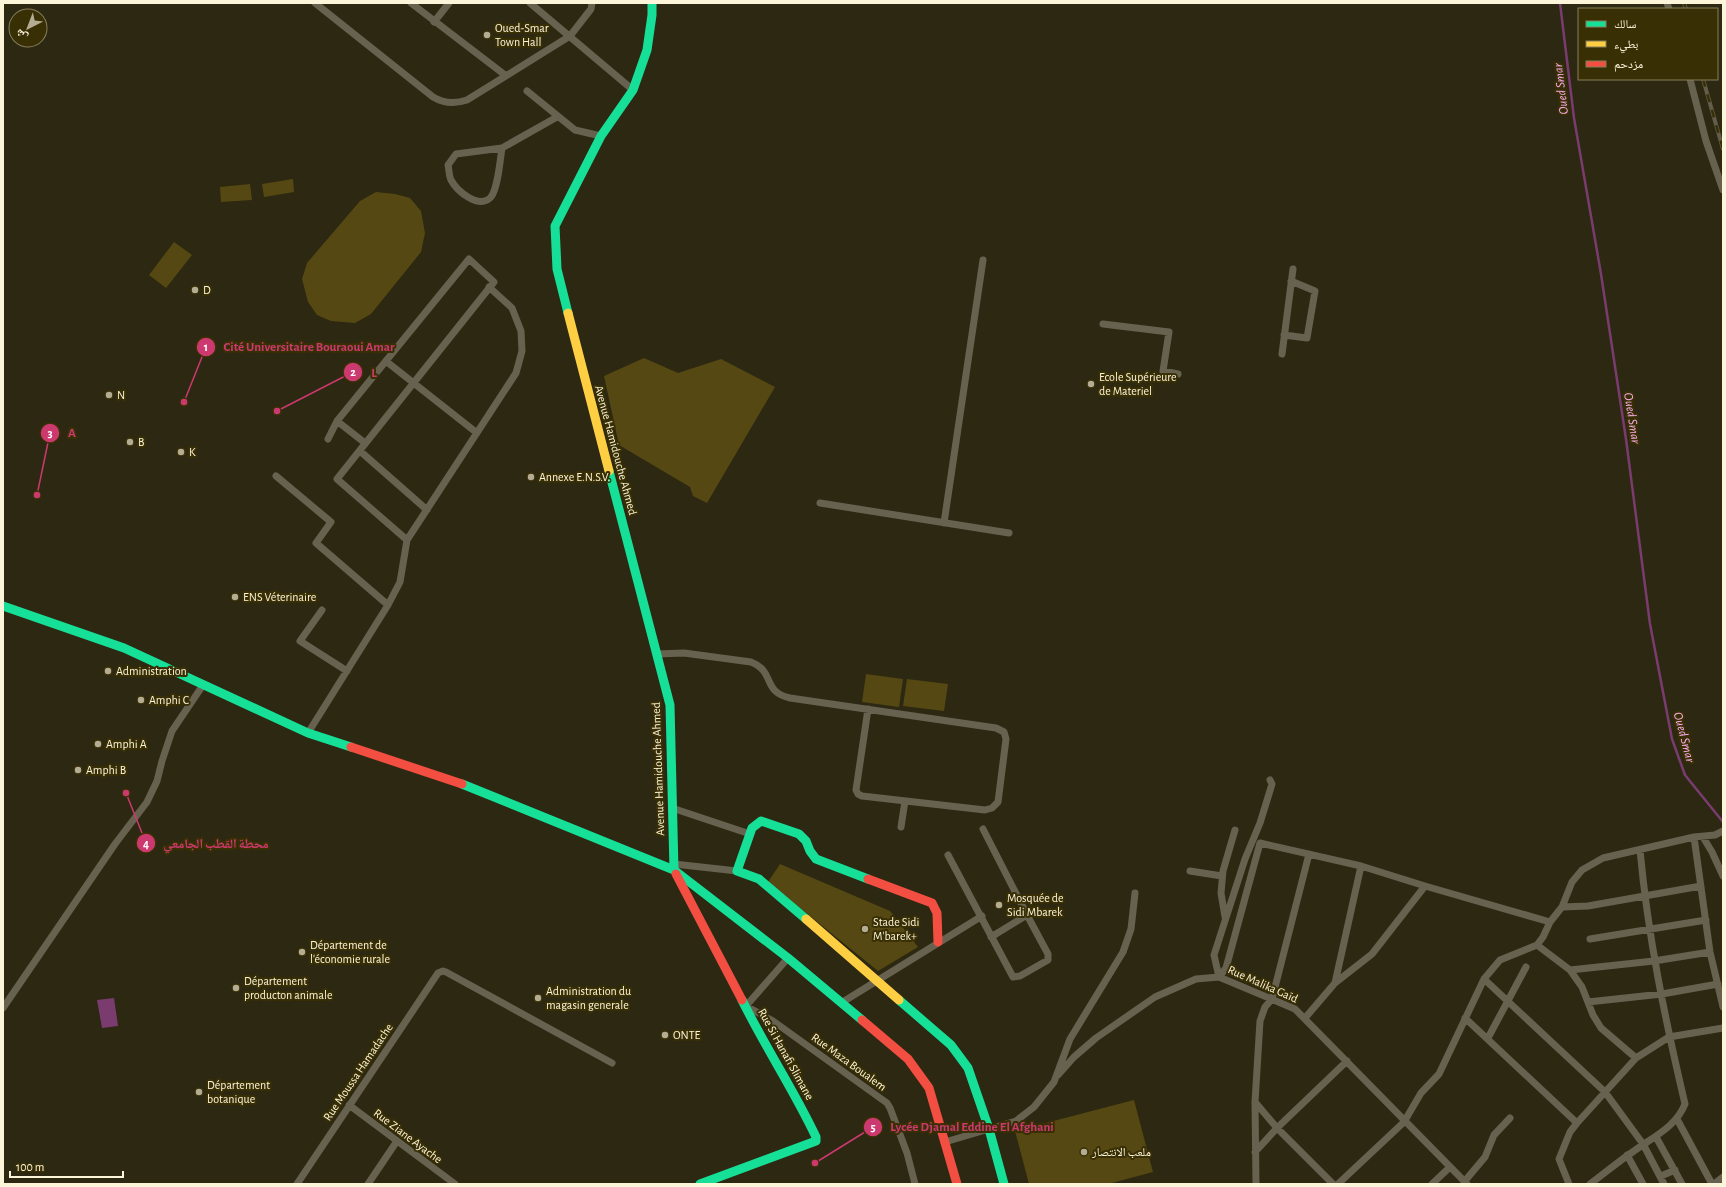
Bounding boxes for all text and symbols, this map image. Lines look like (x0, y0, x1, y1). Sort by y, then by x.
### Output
north arrow (8, 8, 48, 48)
legend (1578, 8, 1718, 80)
text: سالك (1614, 18, 1636, 30)
place label: Oued-Smar Town Hall (495, 22, 549, 48)
text: ش (13, 25, 31, 43)
marker: Oued-Smar Town Hall (482, 30, 492, 40)
text: بطيء (1614, 38, 1638, 54)
text: مزدحم (1614, 58, 1643, 72)
water label: Oued Smar (1552, 62, 1571, 115)
place label: D (203, 284, 211, 296)
marker: D (190, 285, 200, 295)
callout: Cité Universitaire Bouraoui Amar (196, 334, 403, 359)
text: 1 (204, 341, 208, 353)
text: Cité Universitaire Bouraoui Amar (224, 341, 395, 354)
callout: L (343, 360, 385, 385)
text: 2 (350, 366, 356, 378)
text: L (371, 367, 377, 380)
place label: Ecole Supérieure de Materiel (1099, 371, 1177, 397)
marker: Ecole Supérieure de Materiel (1086, 379, 1096, 389)
street label: Avenue Hamidouche Ahmed (593, 384, 639, 516)
place label: N (117, 389, 125, 401)
marker: N (104, 390, 114, 400)
water label: Oued Smar (1621, 392, 1642, 445)
callout: A (40, 420, 84, 445)
text: 3 (47, 427, 53, 439)
text: A (68, 427, 76, 440)
place label: B (138, 436, 144, 448)
marker: B (125, 437, 135, 447)
place label: K (189, 446, 196, 458)
marker: K (176, 447, 186, 457)
place label: Annexe E.N.S.V. (539, 471, 610, 483)
marker: Annexe E.N.S.V. (526, 472, 536, 482)
place label: ENS Véterinaire (243, 591, 316, 603)
marker: ENS Véterinaire (230, 592, 240, 602)
place label: Administration (116, 665, 187, 677)
marker: Administration (103, 666, 113, 676)
place label: Amphi C (149, 694, 189, 706)
marker: Amphi C (136, 695, 146, 705)
street label: Avenue Hamidouche Ahmed (650, 702, 666, 836)
water label: Oued Smar (1671, 711, 1697, 765)
place label: Amphi A (106, 738, 147, 750)
marker: Amphi A (93, 739, 103, 749)
place label: Amphi B (86, 764, 126, 776)
marker: Amphi B (73, 765, 83, 775)
callout: محطة القطب الجامعي (136, 831, 277, 856)
text: 4 (143, 838, 149, 850)
text: محطة القطب الجامعي (163, 838, 269, 854)
place label: Mosquée de Sidi Mbarek (1007, 892, 1064, 918)
marker: Mosquée de Sidi Mbarek (994, 900, 1004, 910)
place label: Stade Sidi M'barek+ (873, 916, 919, 942)
marker: Stade Sidi M'barek+ (860, 924, 870, 934)
place label: Département de l'économie rurale (310, 939, 390, 965)
marker: Département de l'économie rurale (297, 947, 307, 957)
street label: Rue Malika Gaïd (1226, 963, 1300, 1005)
place label: Département producton animale (244, 975, 332, 1001)
marker: Département producton animale (231, 983, 241, 993)
place label: Administration du magasin generale (546, 985, 631, 1011)
marker: Administration du magasin generale (533, 993, 543, 1003)
street label: Rue Si Hanafi Slimane (756, 1006, 816, 1102)
street label: Rue Moussa Hamadache (321, 1021, 395, 1123)
place label: ONTE (673, 1029, 701, 1041)
marker: ONTE (660, 1030, 670, 1040)
street label: Rue Maza Boualem (809, 1031, 889, 1093)
place label: Département botanique (207, 1079, 270, 1105)
marker: Département botanique (194, 1087, 204, 1097)
street label: Rue Ziane Ayache (371, 1107, 444, 1166)
callout: Lycée Djamal Eddine El Afghani (863, 1114, 1062, 1139)
text: 5 (870, 1121, 876, 1133)
text: Lycée Djamal Eddine El Afghani (890, 1121, 1054, 1134)
place label: ملعب الانتصار (1091, 1146, 1151, 1159)
marker: ملعب الانتصار (1079, 1147, 1089, 1157)
scale bar (10, 1153, 123, 1179)
text: 100 m (16, 1161, 44, 1173)

